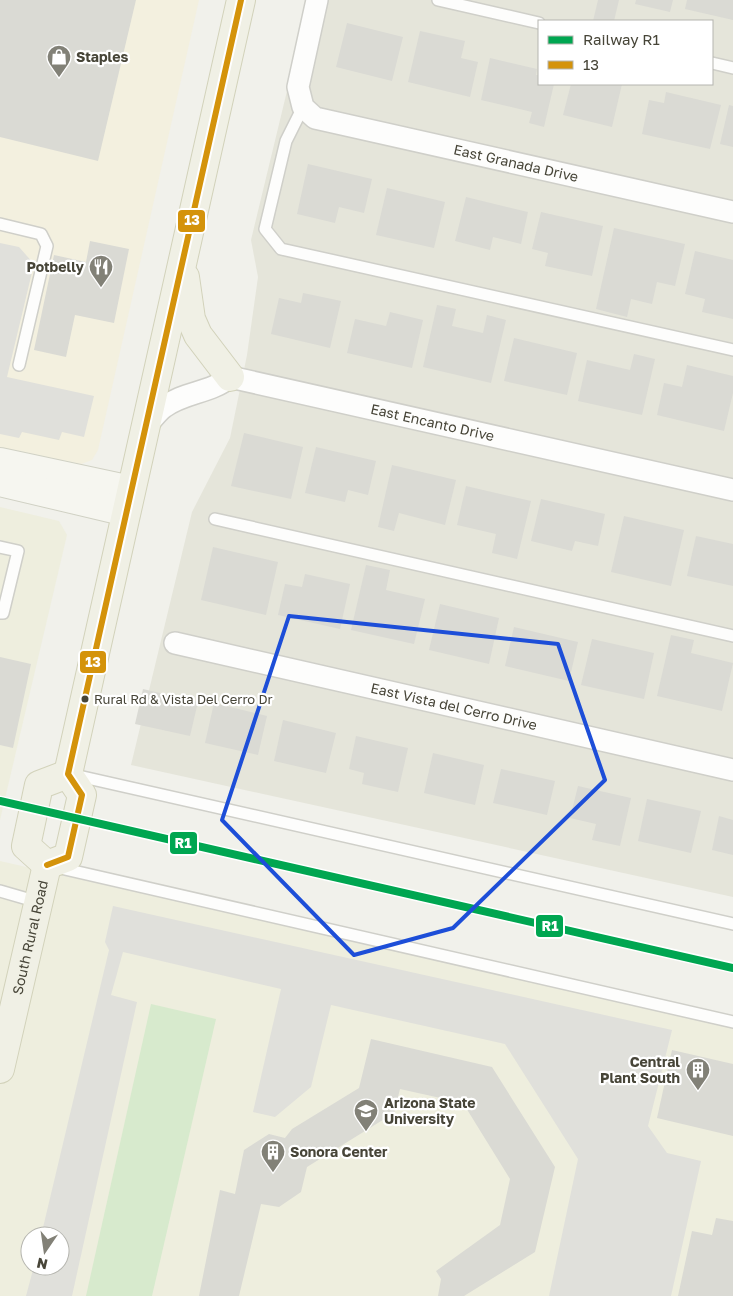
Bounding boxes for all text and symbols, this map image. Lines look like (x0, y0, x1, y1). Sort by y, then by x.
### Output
legend (538, 20, 713, 85)
text: Railway R1 (583, 30, 660, 48)
shop icon: Staples (46, 44, 72, 78)
place label: Staples (76, 48, 128, 65)
text: 13 (583, 55, 599, 73)
street label: East Granada Drive (452, 140, 580, 185)
line badge: 13 (177, 209, 206, 233)
text: 13 (184, 211, 200, 228)
restaurant icon: Potbelly (88, 254, 114, 288)
place label: Potbelly (26, 258, 85, 275)
street label: East Encanto Drive (369, 400, 496, 444)
line badge: 13 (79, 650, 107, 674)
text: 13 (85, 653, 101, 670)
street label: East Vista del Cerro Drive (369, 679, 539, 733)
place label: Rural Rd & Vista Del Cerro Dr (94, 691, 273, 707)
marker: Rural Rd & Vista Del Cerro Dr (80, 694, 90, 704)
line badge: R1 (169, 831, 198, 855)
text: R1 (175, 834, 191, 851)
street label: South Rural Road (8, 878, 51, 996)
line badge: R1 (535, 914, 564, 938)
text: R1 (542, 917, 558, 934)
place label: Central Plant South (600, 1053, 680, 1086)
building icon: Central Plant South (685, 1057, 711, 1091)
place label: Arizona State University (384, 1094, 476, 1127)
school or university icon: Arizona State University (353, 1098, 379, 1132)
building icon: Sonora Center (260, 1139, 286, 1173)
place label: Sonora Center (290, 1143, 388, 1160)
north arrow (20, 1226, 70, 1276)
text: N (35, 1255, 49, 1274)

